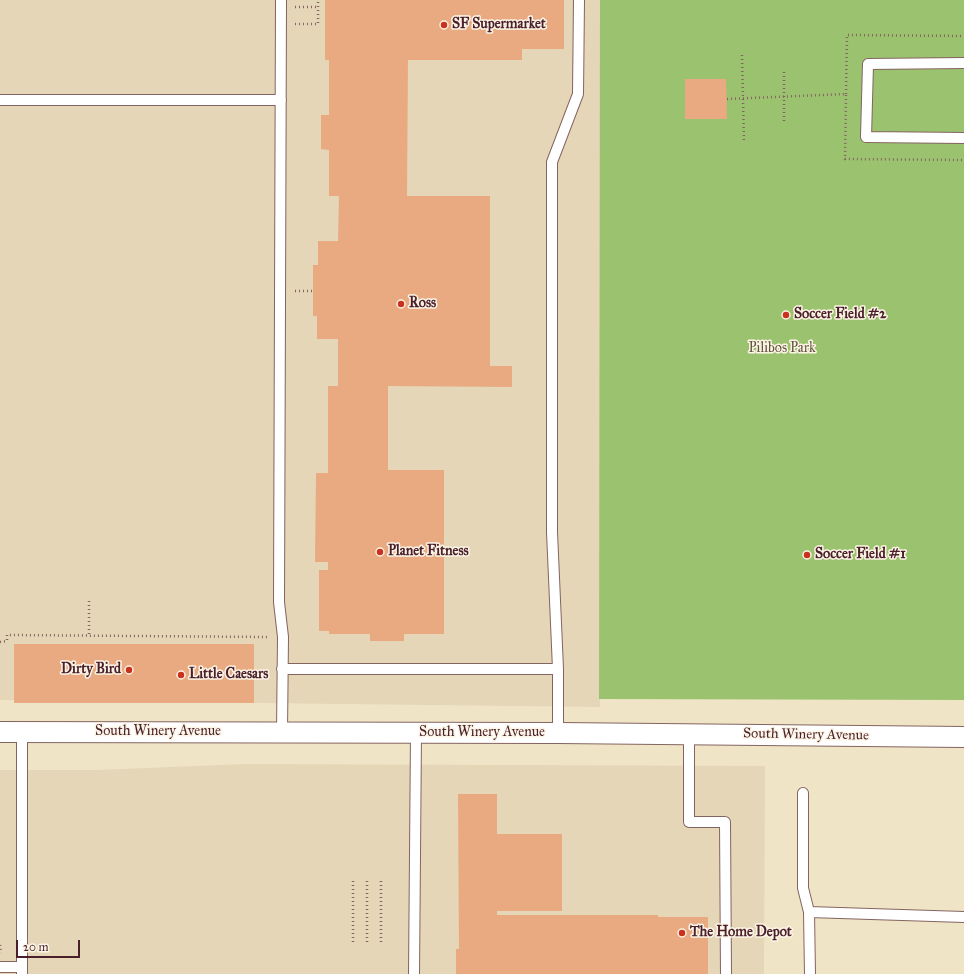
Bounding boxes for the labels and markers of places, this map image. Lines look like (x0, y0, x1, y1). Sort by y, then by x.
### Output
place label: SF Supermarket (452, 17, 546, 33)
marker: SF Supermarket (439, 20, 449, 30)
place label: Ross (409, 296, 436, 312)
marker: Ross (396, 299, 406, 309)
place label: Soccer Field #2 (794, 307, 886, 323)
marker: Soccer Field #2 (781, 310, 791, 320)
place label: Planet Fitness (388, 544, 469, 560)
marker: Planet Fitness (375, 547, 385, 557)
place label: Soccer Field #1 (815, 547, 906, 563)
marker: Soccer Field #1 (802, 550, 812, 560)
place label: Dirty Bird (61, 662, 121, 678)
marker: Dirty Bird (124, 665, 134, 675)
place label: Little Caesars (189, 667, 268, 683)
marker: Little Caesars (176, 670, 186, 680)
place label: The Home Depot (690, 925, 792, 941)
marker: The Home Depot (677, 928, 687, 938)

